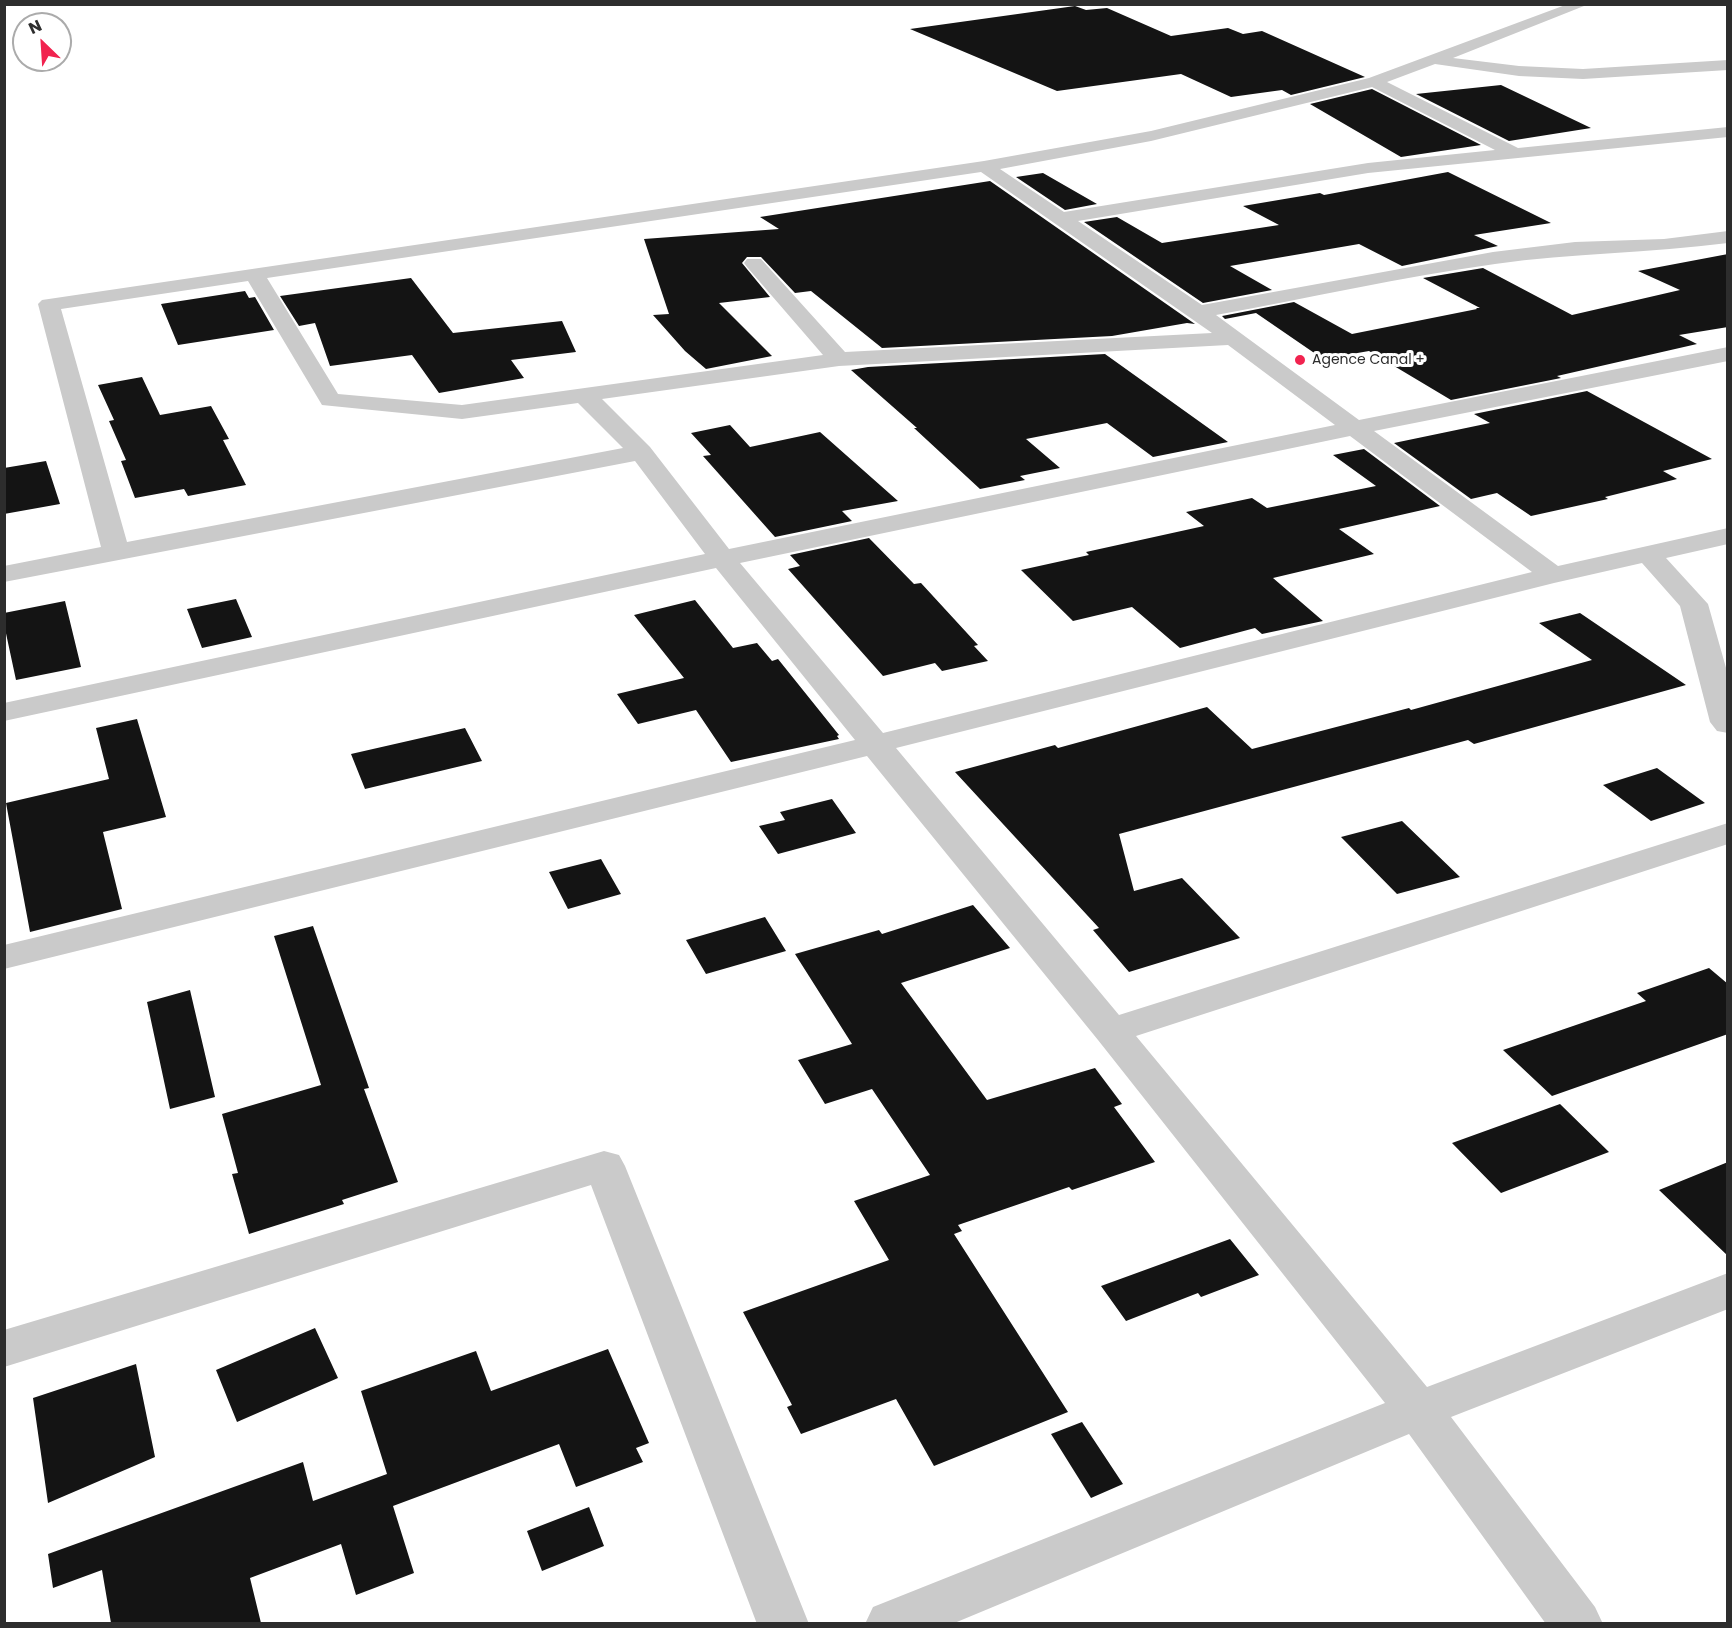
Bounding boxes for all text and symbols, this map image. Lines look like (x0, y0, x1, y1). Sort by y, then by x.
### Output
north arrow (12, 12, 72, 72)
text: N (25, 14, 45, 40)
place label: Agence Canal + (1312, 352, 1425, 368)
marker: Agence Canal + (1293, 353, 1307, 367)

